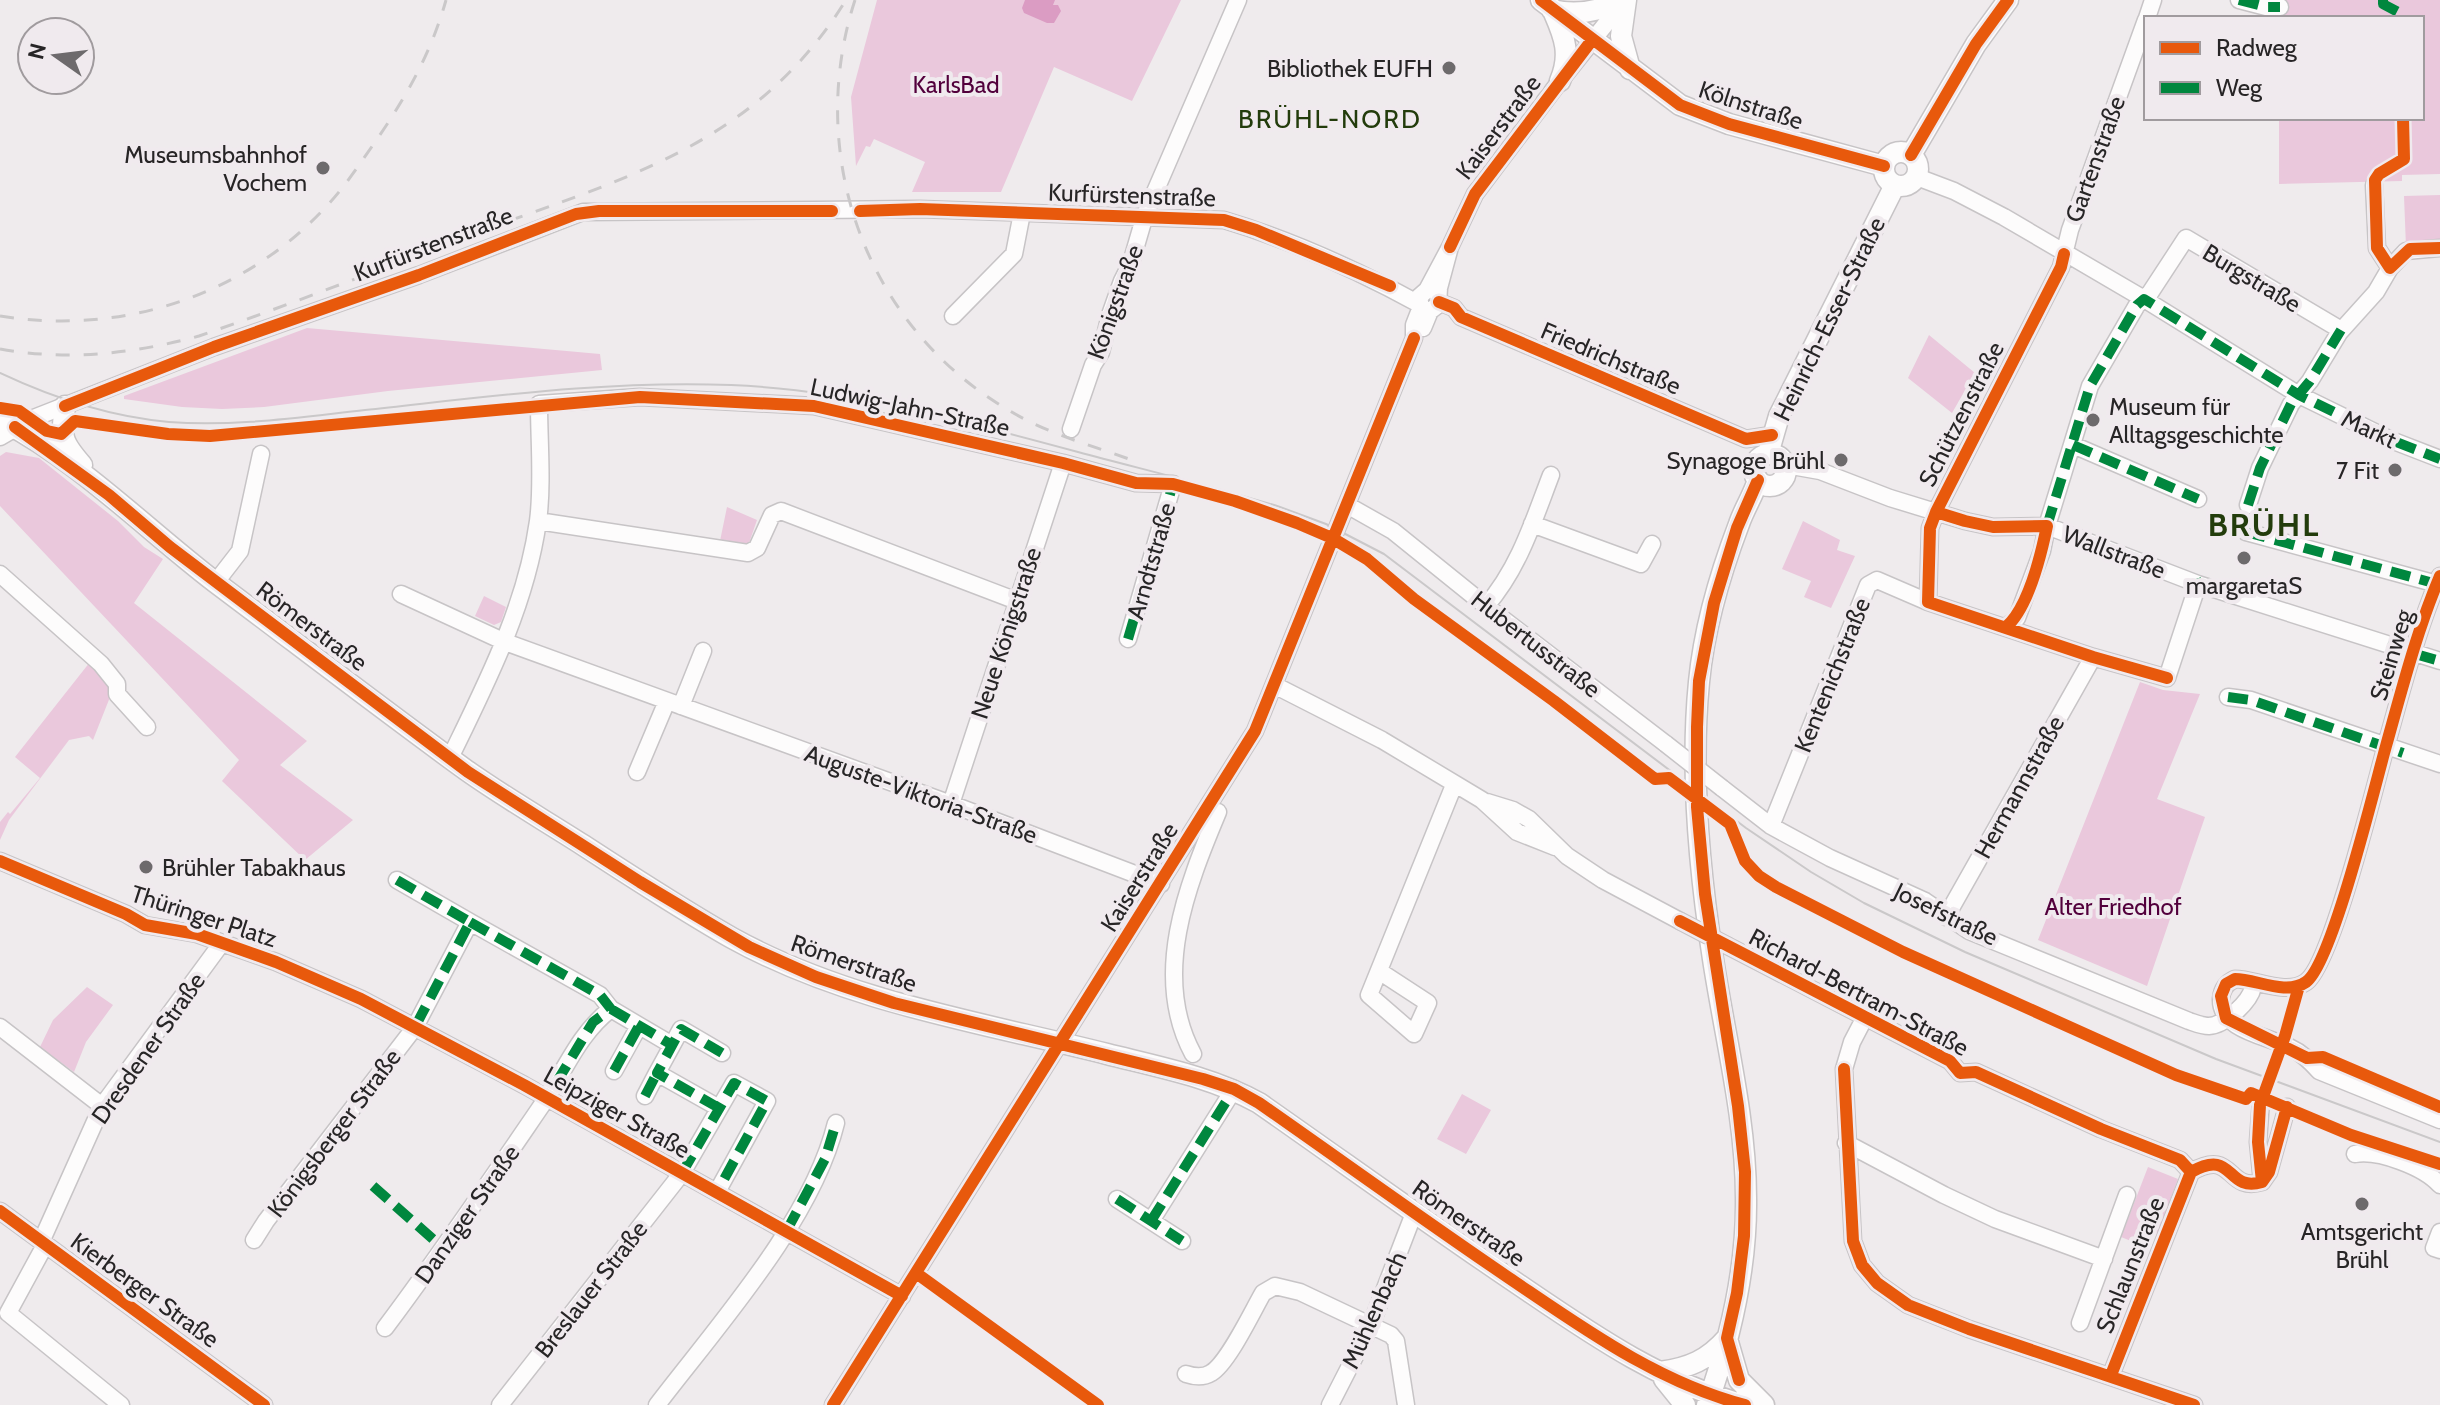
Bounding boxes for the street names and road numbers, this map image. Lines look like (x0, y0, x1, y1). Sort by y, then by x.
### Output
street label: Kaiserstraße (1449, 69, 1547, 185)
street label: Kölnstraße (1695, 75, 1807, 135)
street label: Gartenstraße (2059, 92, 2131, 226)
street label: Kurfürstenstraße (1048, 178, 1216, 212)
street label: Kurfürstenstraße (349, 200, 517, 288)
street label: Heinrich-Esser-Straße (1767, 212, 1891, 426)
street label: Burgstraße (2198, 237, 2306, 319)
street label: Königstraße (1081, 241, 1149, 363)
street label: Friedrichstraße (1537, 315, 1685, 401)
street label: Schützenstraße (1912, 337, 2010, 491)
street label: Ludwig-Jahn-Straße (808, 372, 1012, 442)
street label: Markt (2337, 404, 2401, 454)
street label: Arndtstraße (1120, 499, 1182, 623)
street label: Wallstraße (2059, 519, 2169, 585)
street label: Neue Königstraße (965, 544, 1047, 722)
street label: Römerstraße (251, 575, 373, 677)
street label: Hubertusstraße (1466, 585, 1606, 703)
street label: Kentenichstraße (1788, 594, 1876, 756)
street label: Steinweg (2363, 605, 2419, 704)
street label: Hermannstraße (1968, 710, 2070, 864)
street label: Auguste-Viktoria-Straße (801, 738, 1041, 850)
street label: Kaiserstraße (1094, 817, 1184, 937)
street label: Josefstraße (1888, 876, 2003, 952)
street label: Thüringer Platz (127, 879, 281, 953)
street label: Richard-Bertram-Straße (1744, 922, 1974, 1062)
street label: Römerstraße (787, 928, 921, 998)
street label: Dresdener Straße (85, 967, 211, 1129)
street label: Königsberger Straße (261, 1043, 407, 1223)
street label: Leipziger Straße (539, 1060, 695, 1164)
street label: Danziger Straße (409, 1139, 525, 1289)
street label: Römerstraße (1407, 1174, 1531, 1272)
street label: Schlaunstraße (2090, 1193, 2170, 1337)
street label: Breslauer Straße (529, 1215, 653, 1363)
street label: Kierberger Straße (65, 1227, 225, 1353)
street label: Mühlenbach (1335, 1247, 1413, 1373)

